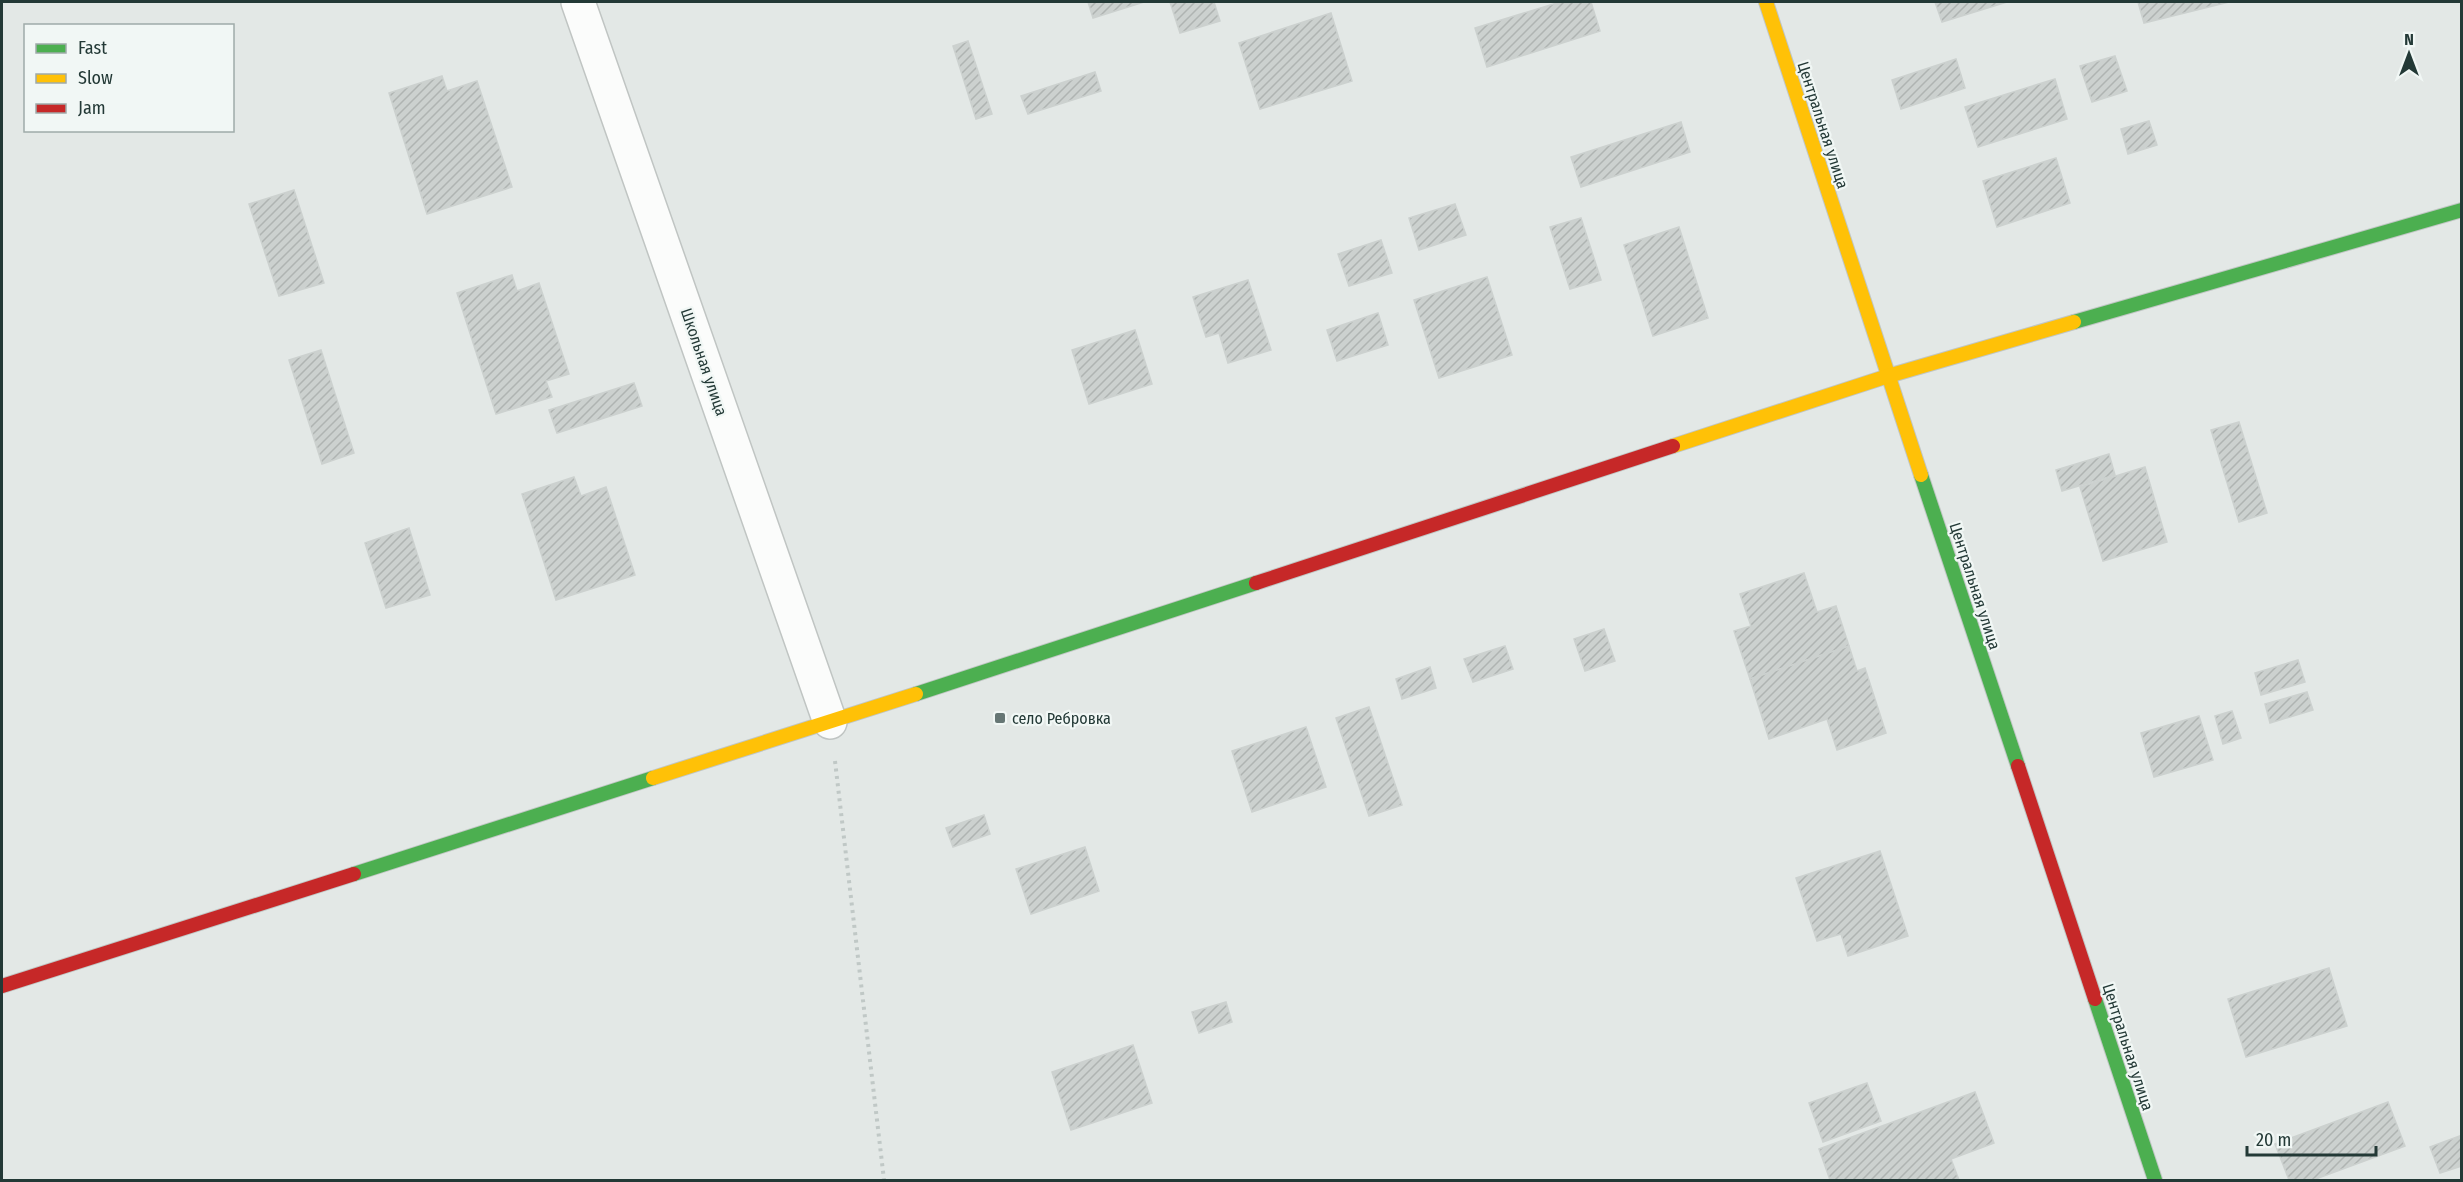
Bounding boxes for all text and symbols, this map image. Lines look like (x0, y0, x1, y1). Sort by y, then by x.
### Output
legend (24, 24, 234, 132)
north arrow (2379, 24, 2439, 84)
text: N (2404, 30, 2414, 49)
text: Fast (78, 37, 107, 59)
street label: Центральная улица (1793, 59, 1853, 191)
text: Slow (78, 67, 113, 89)
text: Jam (78, 97, 106, 119)
street label: Школьная улица (677, 306, 731, 418)
street label: Центральная улица (1945, 520, 2005, 652)
place label: село Ребровка (1012, 709, 1111, 728)
marker: село Ребровка (993, 711, 1007, 725)
street label: Центральная улица (2098, 981, 2158, 1113)
scale bar (2247, 1119, 2376, 1157)
text: 20 m (2256, 1129, 2291, 1151)

